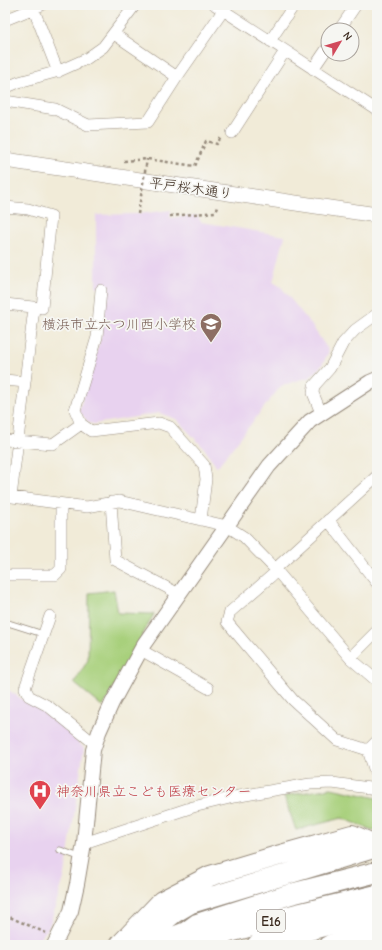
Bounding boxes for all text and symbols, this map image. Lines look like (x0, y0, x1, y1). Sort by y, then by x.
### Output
north arrow (320, 22, 360, 62)
text: N (340, 29, 355, 43)
street label: 平戸桜木通り (148, 174, 234, 203)
school or university icon: 横浜市立六つ川西小学校 (198, 311, 224, 344)
place label: 横浜市立六つ川西小学校 (42, 316, 196, 333)
hospital icon: 神奈川県立こども医療センター (27, 778, 53, 811)
place label: 神奈川県立こども医療センター (56, 783, 251, 800)
road number: E16 (257, 910, 285, 932)

